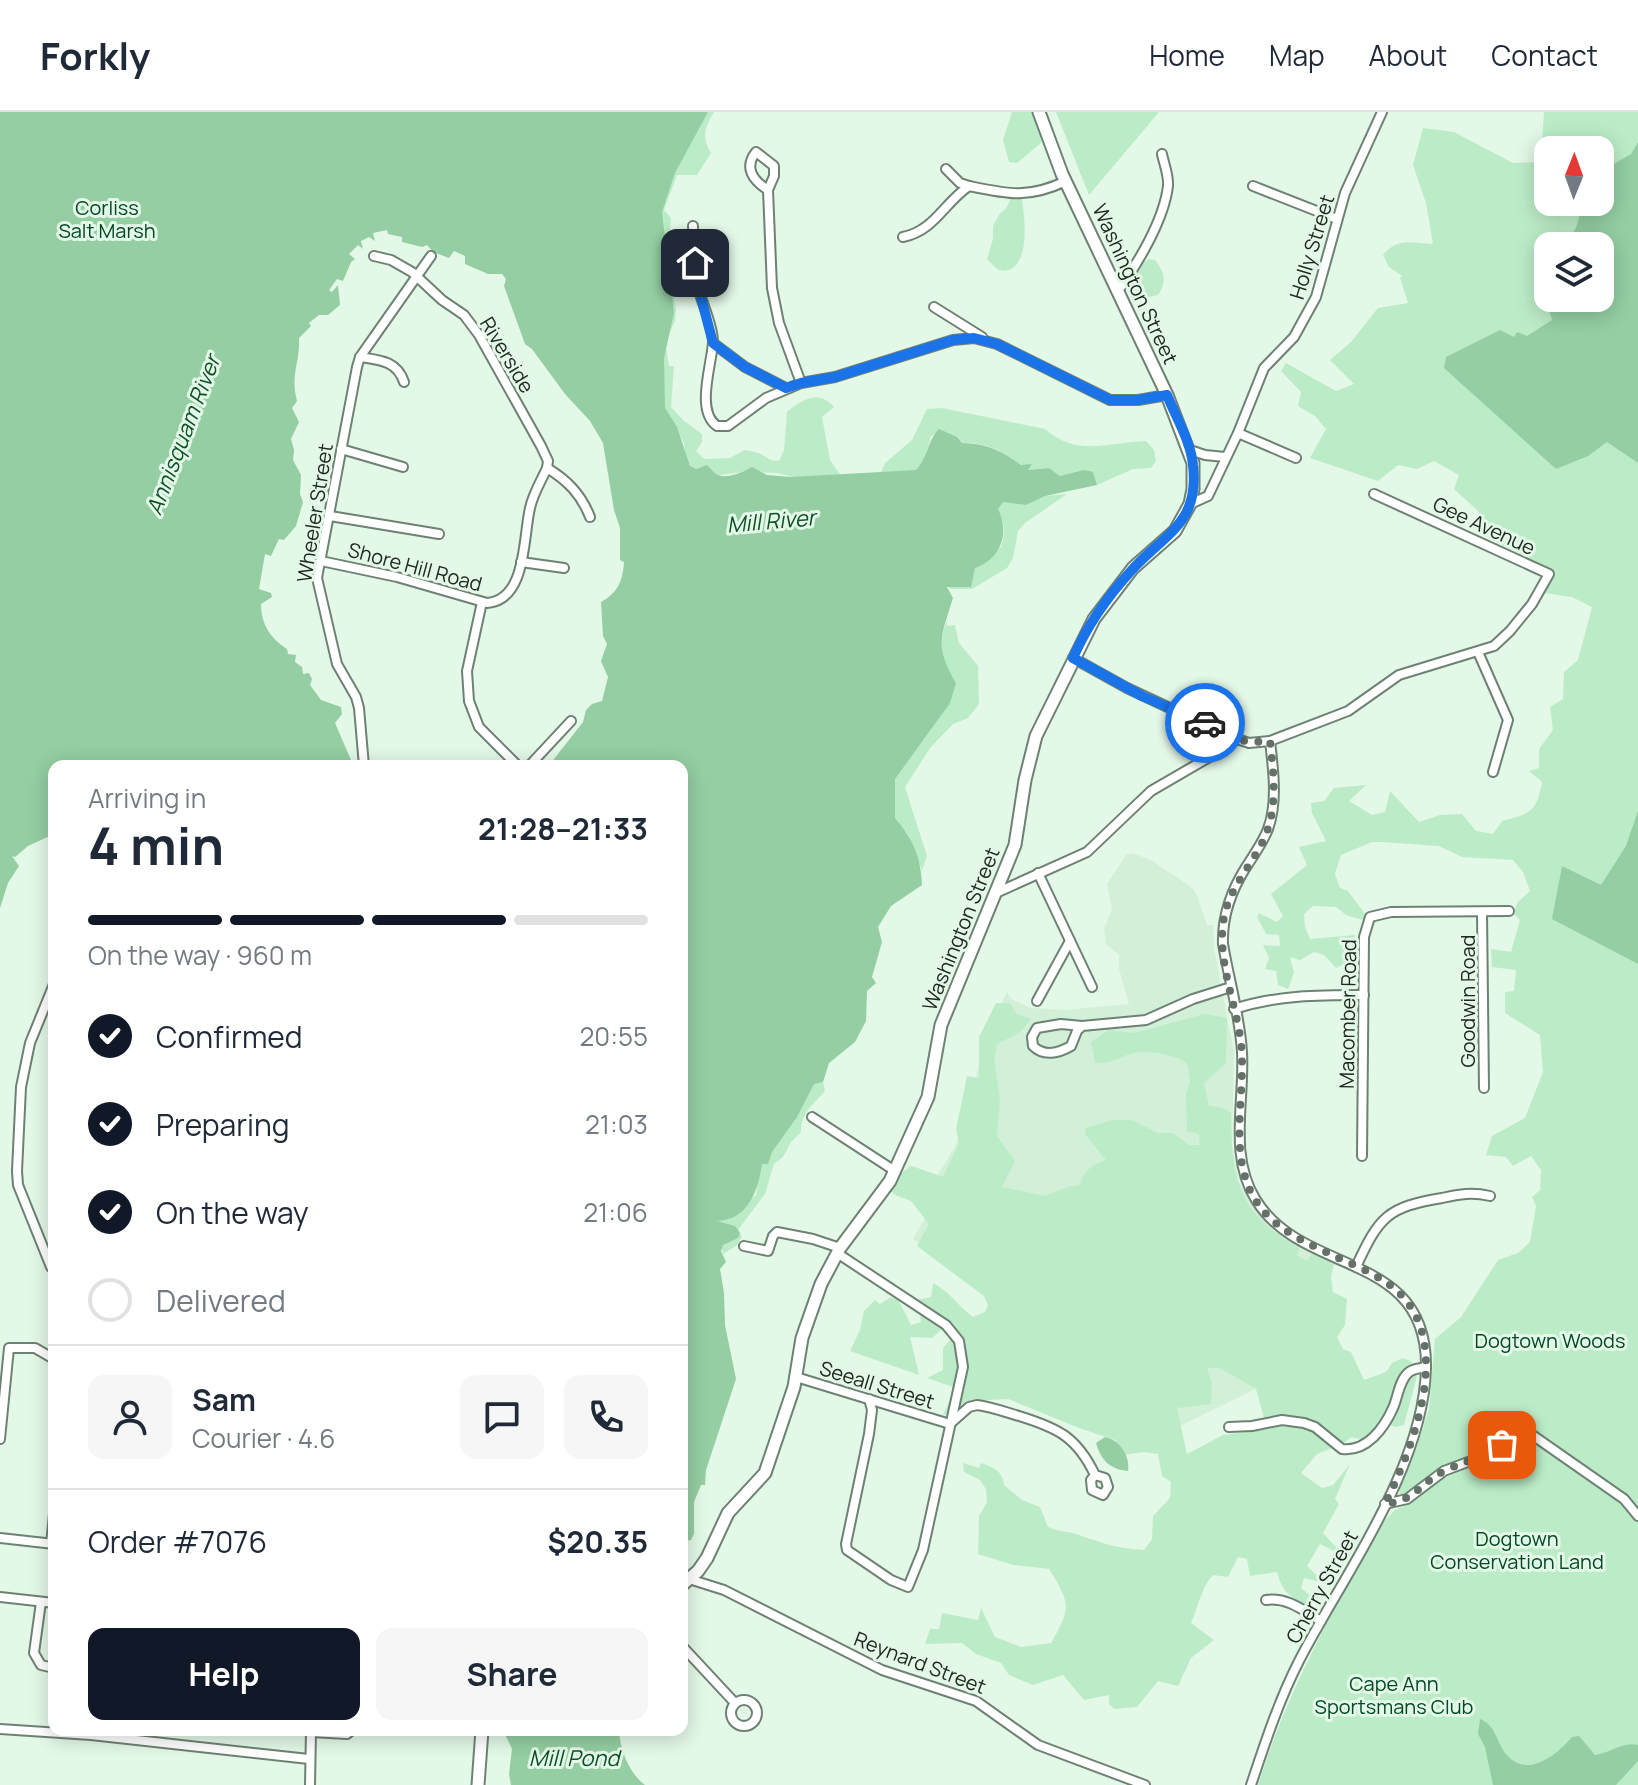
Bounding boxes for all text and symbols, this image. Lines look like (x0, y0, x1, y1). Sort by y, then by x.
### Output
text: Forkly (40, 29, 150, 81)
text: Home (1149, 36, 1225, 74)
text: Map (1269, 36, 1325, 74)
text: About (1369, 36, 1447, 74)
text: Contact (1491, 36, 1598, 74)
north arrow (1534, 136, 1614, 216)
map controls (1534, 136, 1614, 312)
street label: Holly Street (1283, 191, 1340, 303)
park label: Corliss Salt Marsh (58, 194, 156, 244)
street label: Washington Street (1087, 199, 1184, 368)
pin (661, 229, 729, 297)
button: layers (1534, 232, 1614, 312)
icon: home (673, 241, 717, 285)
street label: Riverside (474, 312, 541, 398)
water label: Annisquam River (139, 348, 228, 519)
street label: Wheeler Street (290, 442, 339, 584)
street label: Gee Avenue (1429, 490, 1540, 561)
water label: Mill River (725, 502, 820, 540)
street label: Shore Hill Road (345, 536, 485, 597)
courier (1165, 683, 1245, 763)
icon: car (1183, 701, 1227, 745)
text: Arriving in (88, 780, 206, 816)
text: 21:28–21:33 (478, 808, 648, 849)
text: 4 min (88, 810, 224, 881)
street label: Washington Street (915, 843, 1006, 1014)
street label: Goodwin Road (1454, 935, 1481, 1067)
text: On the way · 960 m (88, 937, 312, 973)
street label: Macomber Road (1333, 939, 1362, 1089)
icon: check (88, 1014, 132, 1058)
text: Confirmed (156, 1016, 303, 1057)
text: 20:55 (580, 1018, 648, 1054)
icon: check (88, 1102, 132, 1146)
text: Preparing (156, 1104, 290, 1145)
text: 21:03 (585, 1106, 648, 1142)
icon: check (88, 1190, 132, 1234)
text: On the way (156, 1192, 309, 1233)
text: 21:06 (583, 1194, 648, 1230)
text: Delivered (156, 1280, 286, 1321)
park label: Dogtown Woods (1475, 1327, 1625, 1354)
street label: Seeall Street (816, 1354, 938, 1415)
button: person (88, 1375, 172, 1459)
button: chat (460, 1375, 544, 1459)
button: phone (564, 1375, 648, 1459)
text: Sam (192, 1379, 256, 1420)
pin (1468, 1411, 1536, 1479)
text: Courier · 4.6 (192, 1420, 335, 1456)
icon: bag (1480, 1423, 1524, 1467)
text: Order #7076 (88, 1521, 267, 1562)
text: $20.35 (547, 1521, 648, 1562)
street label: Cherry Street (1279, 1525, 1364, 1648)
park label: Dogtown Conservation Land (1430, 1525, 1604, 1575)
street label: Reynard Street (850, 1625, 990, 1700)
button: Help (88, 1628, 360, 1720)
button: Share (376, 1628, 648, 1720)
park label: Cape Ann Sportsmans Club (1315, 1670, 1474, 1720)
water label: Mill Pond (529, 1743, 622, 1773)

